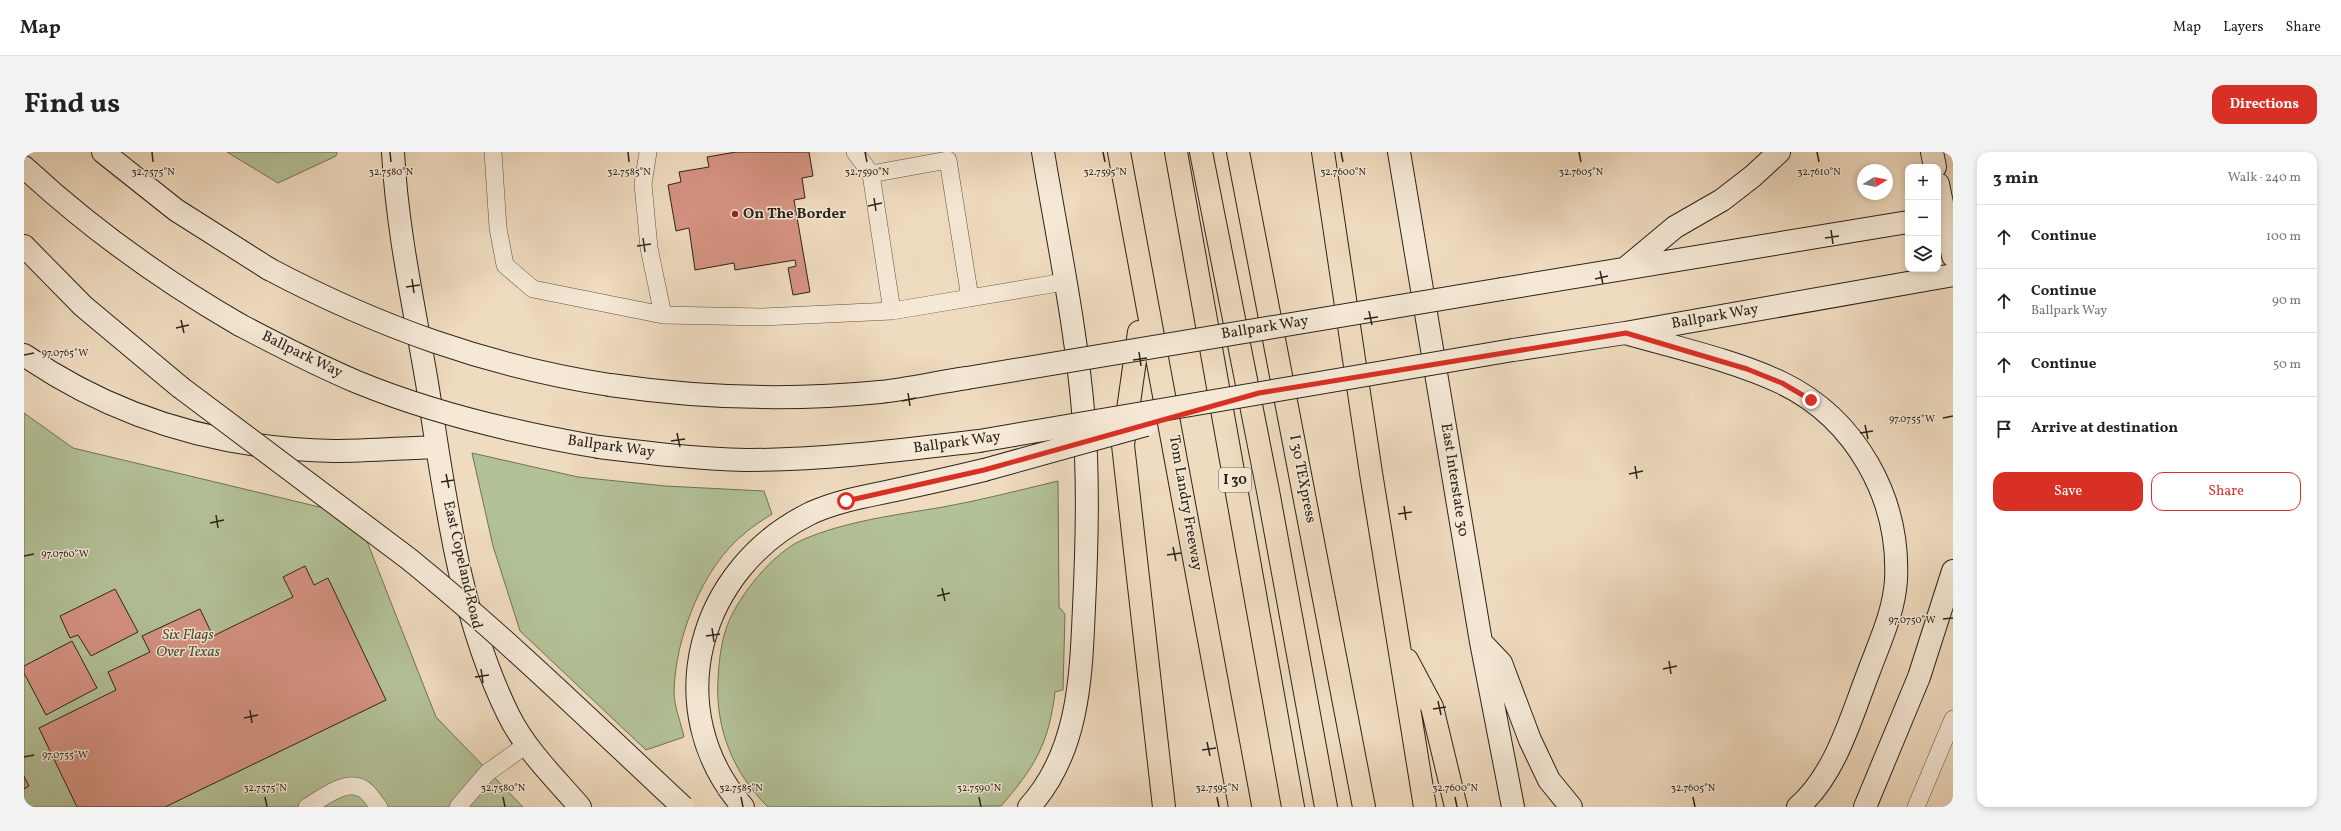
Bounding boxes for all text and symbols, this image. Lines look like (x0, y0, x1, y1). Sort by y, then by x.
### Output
text: Map (20, 15, 61, 41)
text: Map (2173, 18, 2201, 37)
text: Layers (2223, 18, 2263, 37)
text: Share (2285, 18, 2321, 37)
text: Find us (24, 85, 120, 124)
button: Directions (2212, 85, 2317, 124)
north arrow (1857, 164, 1893, 200)
map controls (1905, 164, 1941, 272)
button: + (1905, 164, 1941, 200)
text: 32.7575°N (131, 165, 175, 179)
text: 32.7580°N (369, 165, 414, 179)
text: 32.7585°N (607, 165, 651, 179)
text: 32.7590°N (845, 165, 890, 179)
text: 32.7595°N (1083, 165, 1127, 179)
text: 32.7600°N (1320, 165, 1366, 179)
text: 32.7605°N (1559, 165, 1604, 179)
text: 32.7610°N (1797, 165, 1841, 179)
text: 3 min (1993, 167, 2039, 190)
text: Walk · 240 m (2228, 169, 2301, 187)
button: − (1905, 200, 1941, 236)
place label: On The Border (743, 204, 846, 225)
marker: On The Border (730, 209, 740, 219)
icon: ahead (1993, 226, 2015, 248)
text: Continue (2031, 226, 2096, 247)
text: 100 m (2266, 228, 2301, 246)
button: layers (1905, 236, 1941, 272)
text: Continue (2031, 281, 2096, 302)
icon: ahead (1993, 290, 2015, 312)
text: 90 m (2272, 292, 2301, 310)
street label: Ballpark Way (1670, 299, 1760, 335)
text: Ballpark Way (2031, 302, 2107, 320)
street label: Ballpark Way (1220, 311, 1310, 345)
street label: Ballpark Way (258, 326, 346, 384)
text: 97.0765°W (42, 346, 88, 360)
icon: ahead (1993, 354, 2015, 376)
text: Continue (2031, 354, 2096, 375)
text: 50 m (2273, 356, 2301, 374)
route end (1802, 391, 1820, 409)
text: 97.0755°W (1889, 412, 1935, 426)
icon: arrive (1993, 418, 2015, 440)
text: Arrive at destination (2031, 418, 2178, 439)
street label: East Interstate 30 (1435, 422, 1473, 538)
street label: Ballpark Way (912, 426, 1002, 460)
street label: Ballpark Way (566, 430, 656, 464)
street label: I 30 TEXpress (1283, 433, 1321, 525)
street label: Tom Landry Freeway (1163, 434, 1207, 572)
road number: I 30 (1219, 468, 1251, 492)
button: Save (1993, 472, 2143, 511)
button: Share (2151, 472, 2301, 511)
route start (837, 492, 855, 510)
street label: East Copeland Road (437, 499, 487, 631)
text: 97.0760°W (41, 547, 89, 561)
text: 97.0750°W (1889, 613, 1935, 627)
park label: Six Flags Over Texas (156, 625, 221, 663)
text: 97.0755°W (42, 748, 88, 762)
text: 32.7575°N (243, 781, 287, 795)
text: 32.7580°N (481, 781, 526, 795)
text: 32.7585°N (719, 781, 763, 795)
text: 32.7590°N (957, 781, 1002, 795)
text: 32.7595°N (1195, 781, 1239, 795)
text: 32.7600°N (1432, 781, 1478, 795)
text: 32.7605°N (1671, 781, 1716, 795)

